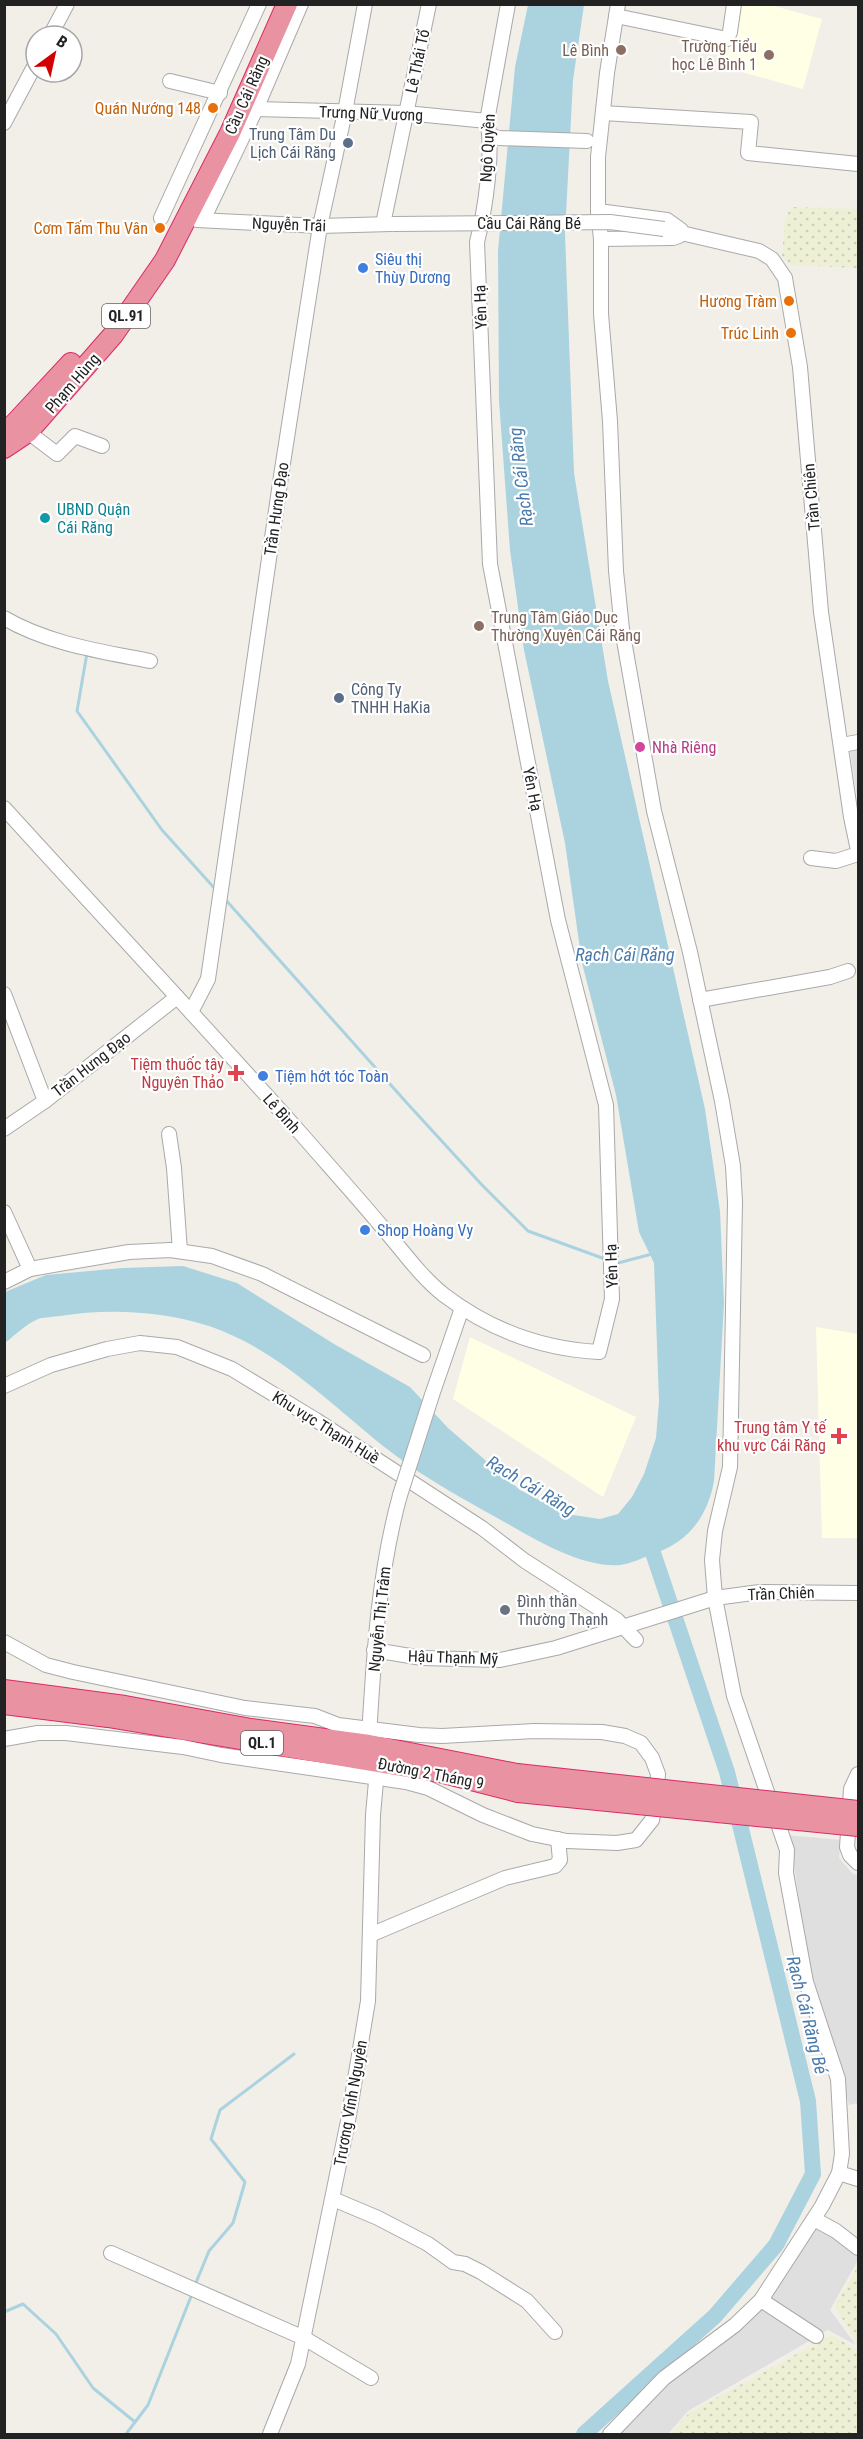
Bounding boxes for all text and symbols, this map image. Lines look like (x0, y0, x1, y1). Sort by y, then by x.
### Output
north arrow (24, 24, 84, 84)
street label: Lê Thái Tổ (401, 27, 434, 95)
text: B (53, 31, 71, 52)
place label: Trường Tiểu học Lê Bình 1 (672, 37, 757, 74)
place label: Lê Bình (562, 41, 609, 60)
marker: Lê Bình (614, 43, 628, 57)
marker: Trường Tiểu học Lê Bình 1 (762, 48, 776, 62)
street label: Cầu Cái Răng (221, 53, 272, 137)
place label: Quán Nướng 148 (95, 99, 201, 118)
marker: Quán Nướng 148 (206, 101, 220, 115)
street label: Trưng Nữ Vương (319, 102, 423, 125)
street label: Ngô Quyền (476, 113, 499, 183)
place label: Trung Tâm Du Lịch Cái Răng (249, 125, 336, 162)
marker: Trung Tâm Du Lịch Cái Răng (341, 136, 355, 150)
street label: Nguyễn Trãi (251, 214, 326, 235)
street label: Cầu Cái Răng Bé (477, 214, 581, 233)
place label: Cơm Tấm Thu Vân (33, 219, 148, 238)
marker: Cơm Tấm Thu Vân (153, 221, 167, 235)
place label: Siêu thị Thùy Dương (375, 250, 451, 287)
marker: Siêu thị Thùy Dương (356, 261, 370, 275)
street label: Yên Hạ (470, 284, 491, 330)
place label: Hương Tràm (699, 292, 777, 311)
marker: Hương Tràm (782, 294, 796, 308)
road number: QL.91 (102, 304, 150, 328)
place label: Trúc Linh (721, 324, 779, 343)
marker: Trúc Linh (784, 326, 798, 340)
street label: Phạm Hùng (41, 349, 104, 417)
water label: Rạch Cái Răng (504, 426, 537, 528)
street label: Trần Hưng Đạo (261, 461, 292, 557)
street label: Trần Chiên (799, 463, 824, 531)
place label: UBND Quận Cái Răng (57, 500, 130, 537)
marker: UBND Quận Cái Răng (38, 511, 52, 525)
place label: Trung Tâm Giáo Dục Thường Xuyên Cái Răng (491, 608, 641, 645)
marker: Trung Tâm Giáo Dục Thường Xuyên Cái Răng (472, 619, 486, 633)
place label: Công Ty TNHH HaKia (351, 680, 430, 717)
marker: Công Ty TNHH HaKia (332, 691, 346, 705)
place label: Nhà Riêng (652, 738, 716, 757)
marker: Nhà Riêng (633, 740, 647, 754)
street label: Yên Hạ (519, 765, 546, 813)
water label: Rạch Cái Răng (575, 944, 675, 965)
street label: Trần Hưng Đạo (48, 1028, 134, 1101)
place label: Tiệm thuốc tây Nguyên Thảo (131, 1055, 224, 1092)
marker: Tiệm thuốc tây Nguyên Thảo (229, 1066, 243, 1080)
place label: Tiệm hớt tóc Toàn (275, 1067, 389, 1086)
marker: Tiệm hớt tóc Toàn (256, 1069, 270, 1083)
street label: Lê Bình (259, 1090, 304, 1137)
place label: Shop Hoàng Vy (377, 1221, 473, 1240)
marker: Shop Hoàng Vy (358, 1223, 372, 1237)
street label: Yên Hạ (601, 1243, 622, 1289)
street label: Khu vực Thạnh Huề (269, 1387, 383, 1468)
place label: Trung tâm Y tế khu vực Cái Răng (717, 1418, 827, 1455)
marker: Trung tâm Y tế khu vực Cái Răng (830, 1427, 848, 1445)
water label: Rạch Cái Răng (483, 1451, 580, 1520)
street label: Nguyễn Thị Trâm (365, 1565, 394, 1673)
street label: Trần Chiên (747, 1583, 815, 1604)
place label: Đình thần Thường Thạnh (517, 1592, 608, 1629)
marker: Đình thần Thường Thạnh (498, 1603, 512, 1617)
street label: Hậu Thạnh Mỹ (408, 1646, 499, 1669)
road number: QL.1 (241, 1731, 283, 1755)
street label: Đường 2 Tháng 9 (376, 1754, 486, 1793)
water label: Rạch Cái Răng Bé (783, 1954, 833, 2077)
street label: Trương Vĩnh Nguyên (330, 2038, 371, 2168)

